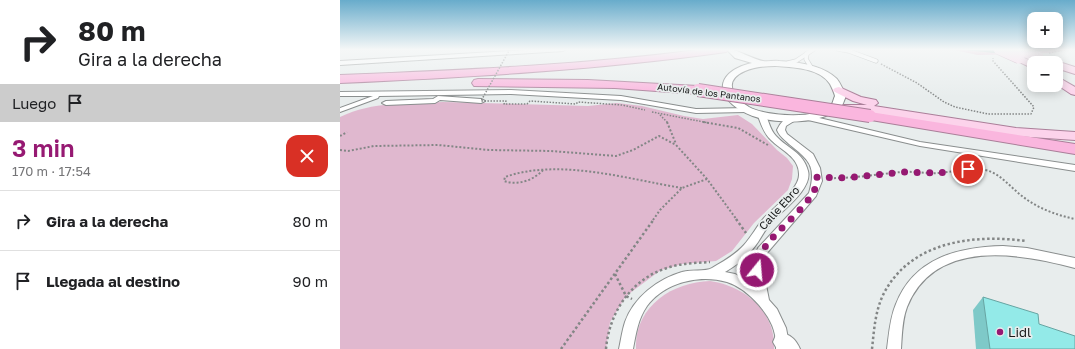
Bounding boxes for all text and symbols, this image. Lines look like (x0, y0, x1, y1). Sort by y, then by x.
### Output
map controls (1027, 12, 1063, 92)
button: + (1027, 12, 1063, 48)
text: 80 m (78, 14, 146, 47)
icon: right (12, 16, 64, 68)
text: Gira a la derecha (78, 48, 222, 70)
button: − (1027, 56, 1063, 92)
street label: Autovía de los Pantanos (657, 81, 761, 104)
icon: arrive (64, 92, 86, 114)
text: Luego (12, 94, 56, 112)
text: 3 min (12, 133, 75, 162)
button: close (286, 135, 328, 177)
pin (951, 152, 985, 186)
icon: arrive (957, 158, 979, 180)
text: 170 m · 17:54 (12, 163, 91, 179)
street label: Calle Ebro (756, 183, 802, 232)
icon: right (12, 210, 34, 232)
text: Gira a la derecha (46, 212, 168, 230)
text: 80 m (293, 212, 328, 230)
position arrow (736, 249, 778, 291)
icon: arrive (12, 270, 34, 292)
text: Llegada al destino (46, 272, 180, 290)
text: 90 m (293, 272, 328, 290)
place label: Lidl (1008, 324, 1031, 340)
marker: Lidl (995, 327, 1005, 337)

